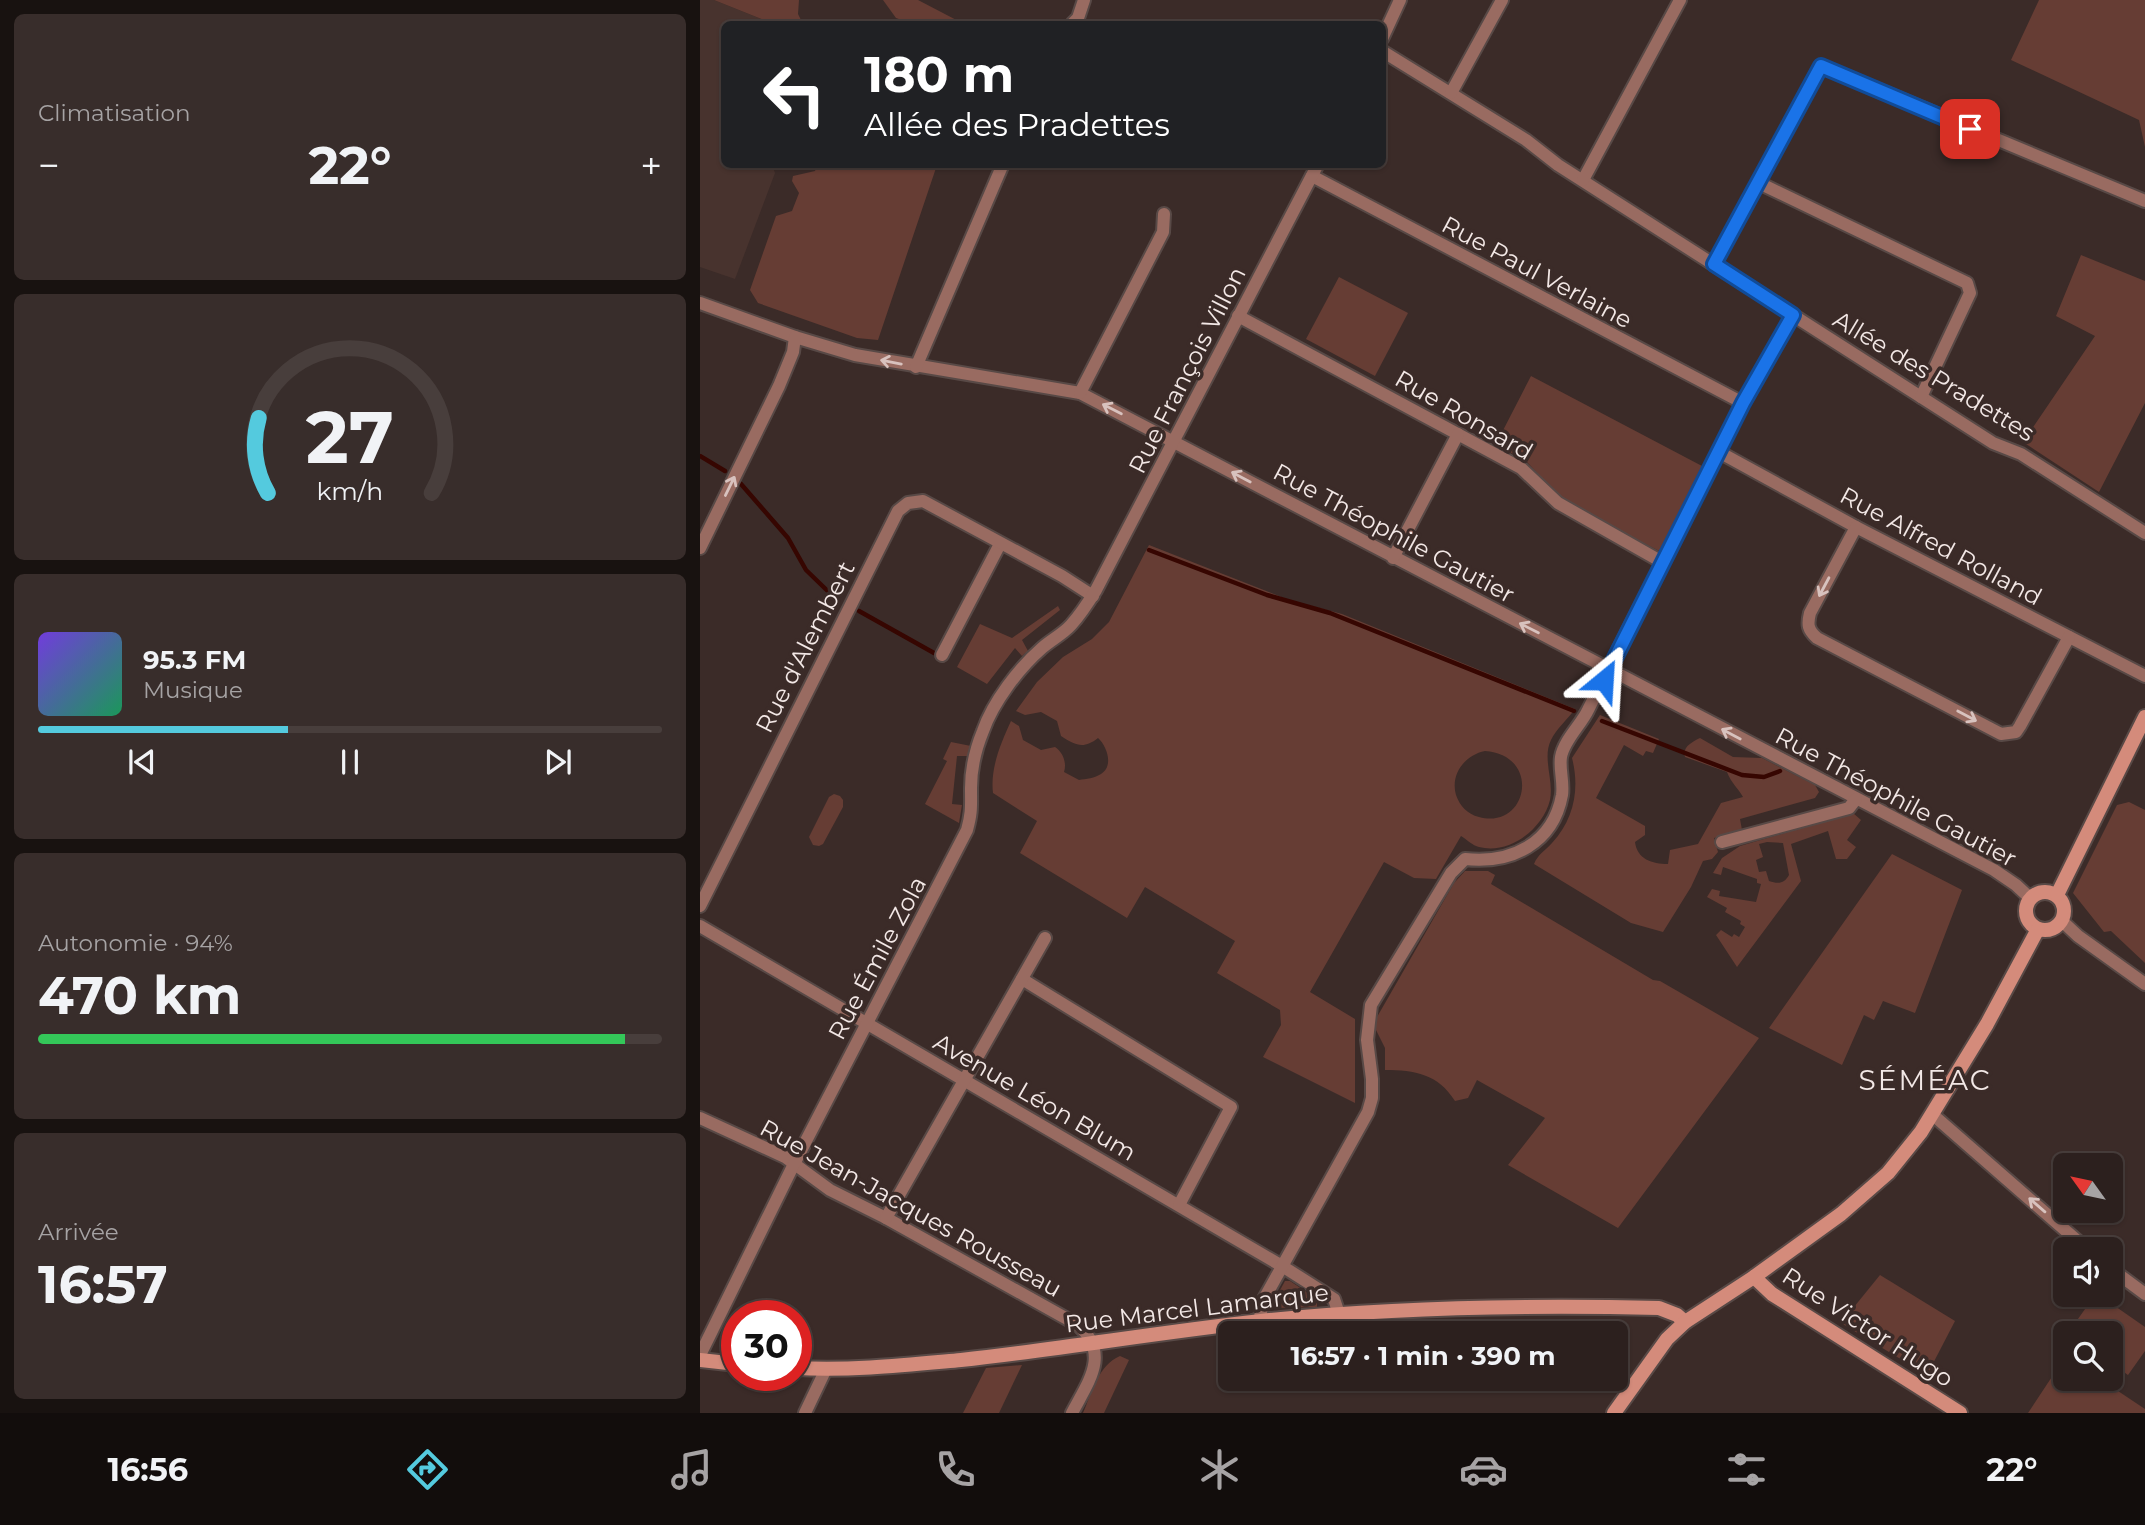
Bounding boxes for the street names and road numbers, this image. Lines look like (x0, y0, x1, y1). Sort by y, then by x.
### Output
street label: Rue Paul Verlaine (1437, 210, 1637, 334)
street label: Rue François Villon (1122, 262, 1252, 478)
street label: Allée des Pradettes (1828, 305, 2040, 447)
street label: Rue Ronsard (1390, 364, 1538, 466)
street label: Rue Théophile Gautier (1268, 457, 1520, 609)
street label: Rue Alfred Rolland (1835, 481, 2047, 611)
street label: Rue d'Alembert (749, 556, 861, 738)
street label: Rue Théophile Gautier (1770, 721, 2022, 873)
street label: Rue Émile Zola (822, 872, 932, 1044)
street label: Avenue Léon Blum (929, 1027, 1141, 1167)
street label: Rue Jean-Jacques Rousseau (755, 1113, 1067, 1303)
street label: Rue Victor Hugo (1777, 1261, 1959, 1393)
street label: Rue Marcel Lamarque (1064, 1277, 1330, 1339)

